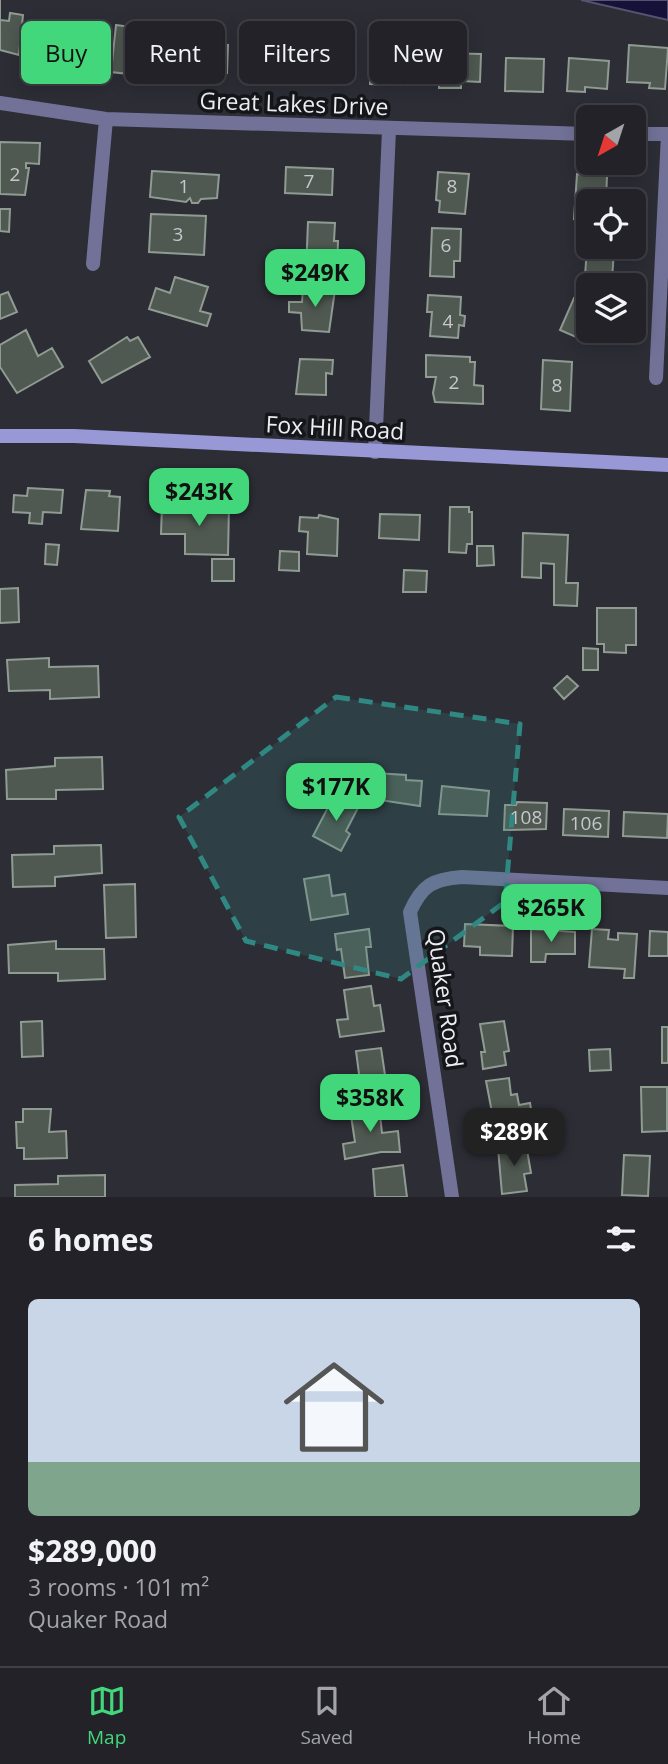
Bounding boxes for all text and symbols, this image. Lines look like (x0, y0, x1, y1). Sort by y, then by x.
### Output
chip: Buy (21, 21, 111, 84)
chip: Rent (125, 21, 225, 84)
chip: Filters (239, 21, 355, 84)
chip: New (369, 21, 467, 84)
street label: Great Lakes Drive (199, 84, 389, 122)
north arrow (576, 105, 646, 175)
map controls (576, 105, 646, 343)
house number: 2 (10, 161, 20, 187)
house number: 7 (304, 168, 314, 194)
house number: 1 (179, 173, 189, 199)
house number: 8 (447, 173, 457, 199)
button: locate (576, 189, 646, 259)
house number: 3 (173, 221, 183, 247)
house number: 6 (441, 232, 451, 258)
pin: $249K (266, 250, 364, 309)
text: $249K (281, 256, 349, 288)
button: layers (576, 273, 646, 343)
house number: 4 (443, 308, 454, 334)
house number: 2 (449, 369, 459, 395)
house number: 8 (552, 372, 562, 398)
street label: Fox Hill Road (265, 407, 405, 447)
pin: $243K (150, 468, 248, 528)
text: $243K (165, 475, 233, 507)
pin: $177K (287, 764, 385, 823)
text: $177K (302, 770, 370, 802)
house number: 108 (510, 804, 542, 830)
house number: 106 (570, 810, 602, 836)
pin: $265K (502, 884, 600, 944)
text: $265K (517, 891, 585, 923)
street label: Quaker Road (420, 926, 472, 1070)
pin: $358K (321, 1074, 419, 1134)
text: $358K (336, 1081, 404, 1113)
pin: $289K (465, 1108, 563, 1168)
text: $289K (480, 1115, 548, 1147)
text: 6 homes (28, 1219, 153, 1260)
icon: filters (602, 1220, 640, 1258)
icon: home (271, 1344, 397, 1470)
text: $289,000 (28, 1530, 157, 1571)
text: 3 rooms · 101 m² (28, 1571, 209, 1603)
text: Quaker Road (28, 1603, 168, 1635)
tab: Map (87, 1682, 126, 1750)
tab: Saved (300, 1682, 353, 1750)
tab: Home (527, 1682, 581, 1750)

